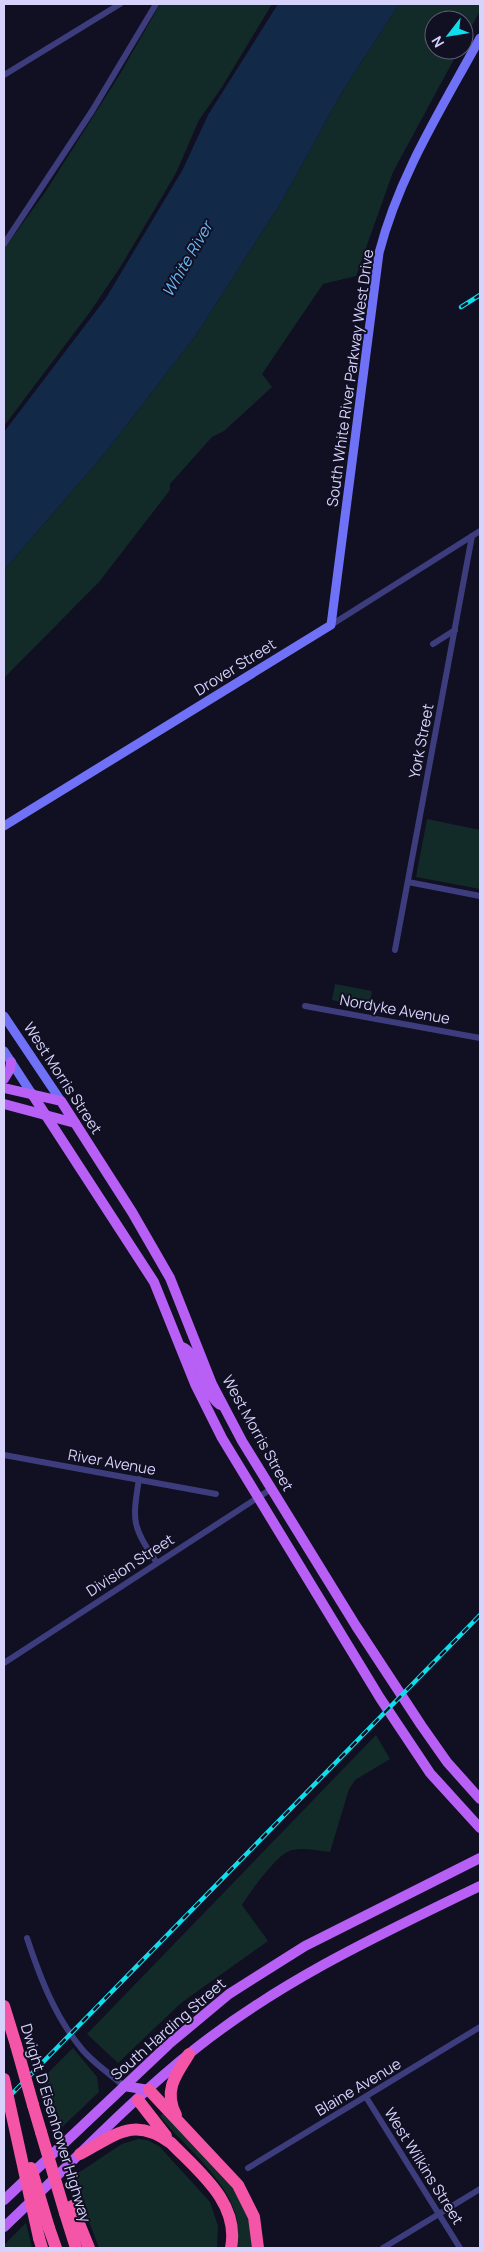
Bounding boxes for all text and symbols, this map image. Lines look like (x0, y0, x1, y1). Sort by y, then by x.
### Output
north arrow (424, 10, 474, 60)
text: N (427, 33, 448, 51)
water label: White River (157, 215, 219, 301)
street label: South White River Parkway West Drive (322, 248, 379, 508)
street label: Drover Street (190, 634, 280, 700)
street label: York Street (403, 702, 439, 780)
street label: Nordyke Avenue (338, 989, 452, 1029)
street label: West Morris Street (19, 1018, 107, 1138)
street label: West Morris Street (217, 1371, 299, 1495)
street label: River Avenue (66, 1444, 158, 1480)
street label: Division Street (82, 1529, 178, 1601)
street label: South Harding Street (106, 1973, 230, 2085)
street label: Dwight D Eisenhower Highway (16, 2021, 96, 2225)
street label: Blaine Avenue (311, 2053, 405, 2121)
street label: West Wilkins Street (380, 2103, 468, 2229)

